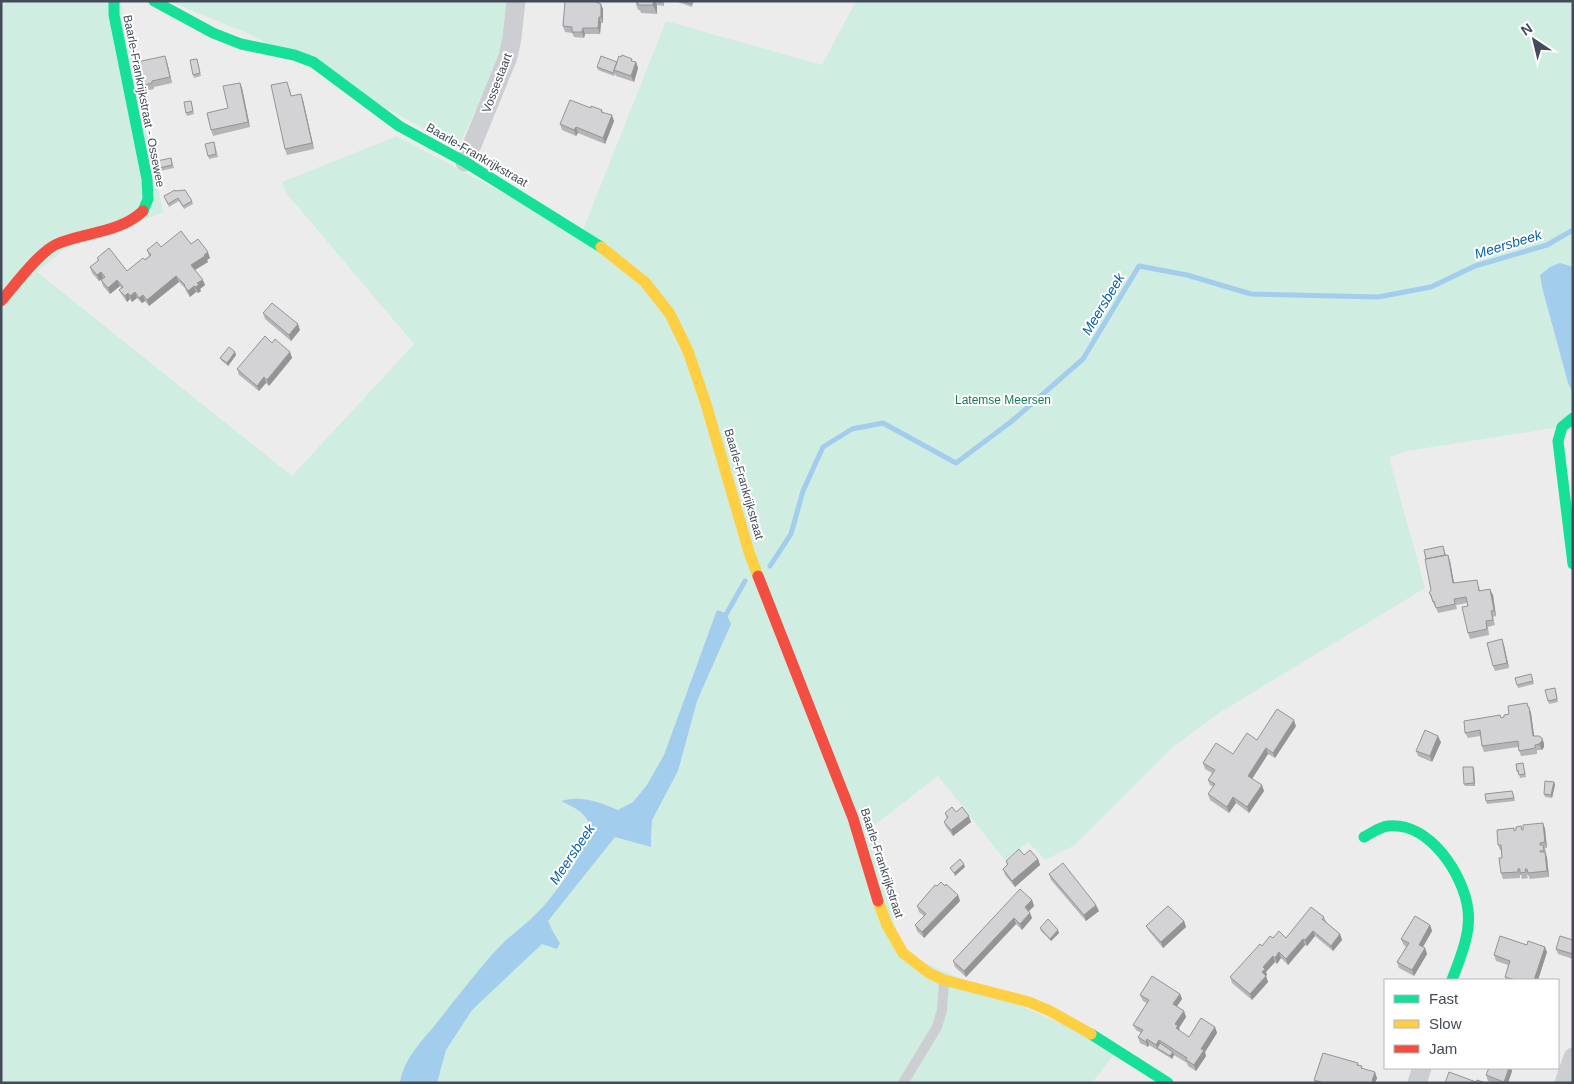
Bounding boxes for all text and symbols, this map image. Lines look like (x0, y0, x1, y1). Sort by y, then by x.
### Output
street label: Baarle-Frankrijkstraat - Ossewee (120, 14, 168, 189)
north arrow (1509, 15, 1559, 65)
text: N (1518, 20, 1535, 39)
street label: Vossestaart (479, 51, 515, 115)
street label: Baarle-Frankrijkstraat (424, 120, 531, 190)
water label: Meersbeek (1473, 226, 1544, 262)
water label: Meersbeek (1078, 269, 1128, 338)
park label: Latemse Meersen (955, 393, 1051, 407)
street label: Baarle-Frankrijkstraat (721, 427, 767, 542)
street label: Baarle-Frankrijkstraat (858, 806, 907, 920)
water label: Meersbeek (546, 820, 599, 887)
legend (1384, 979, 1559, 1069)
text: Fast (1429, 990, 1459, 1007)
text: Slow (1429, 1015, 1462, 1032)
text: Jam (1429, 1040, 1457, 1057)

